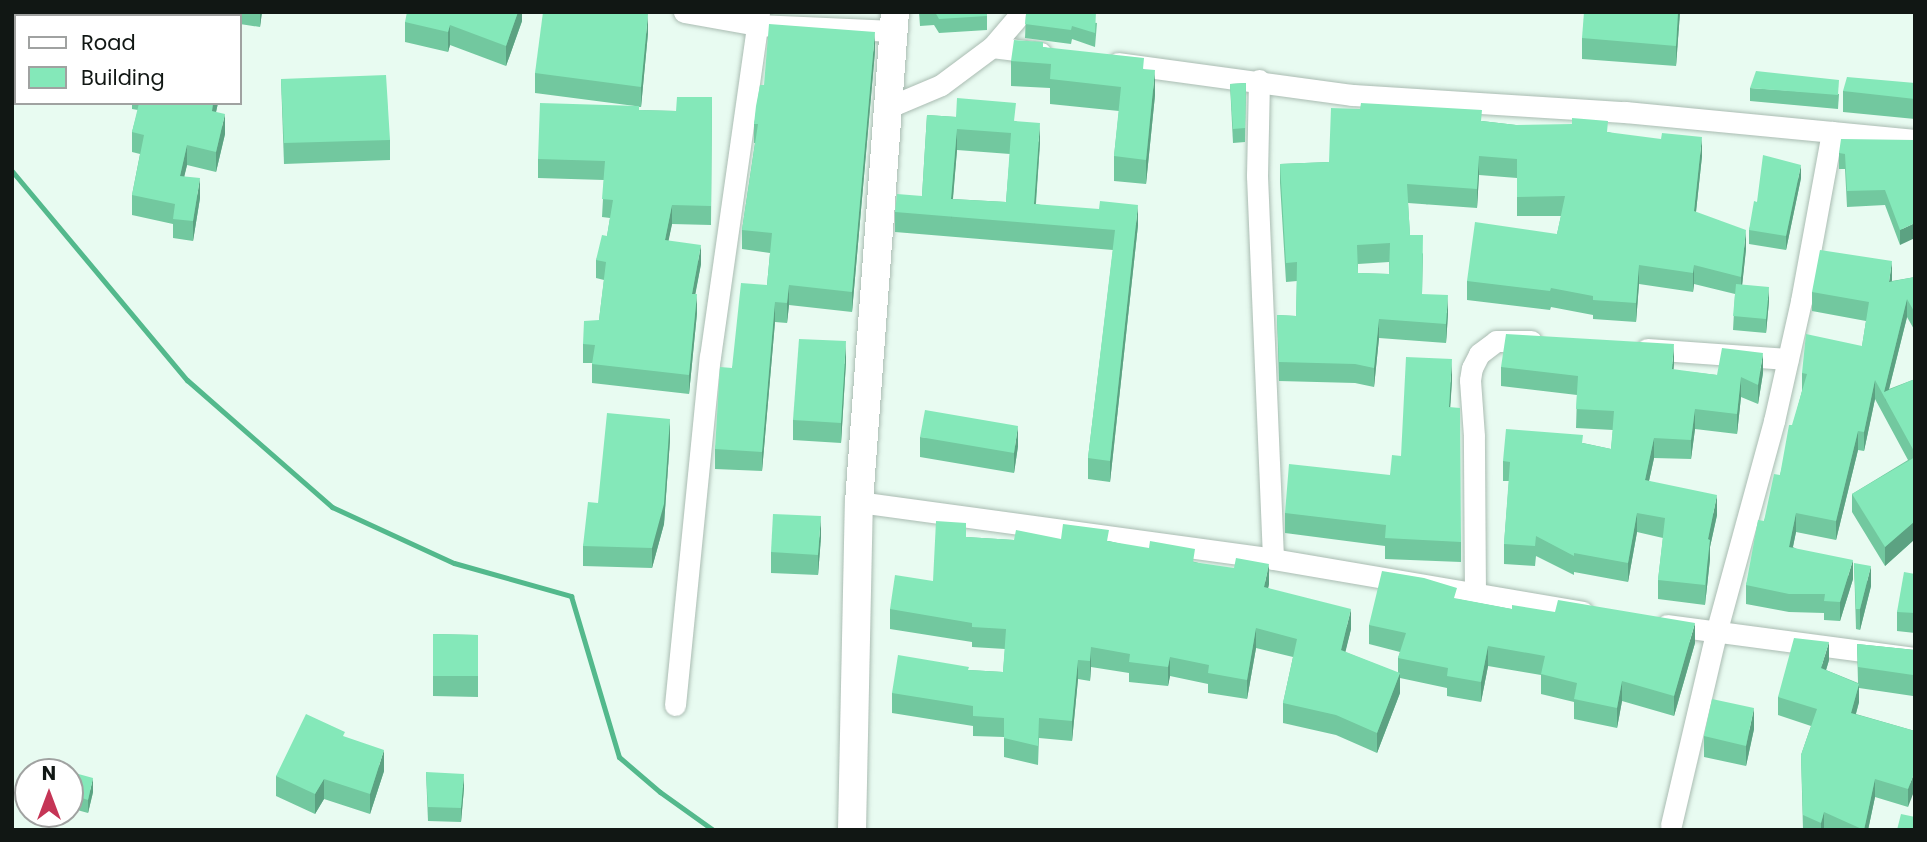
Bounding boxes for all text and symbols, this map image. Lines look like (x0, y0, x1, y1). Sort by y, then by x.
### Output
legend (14, 14, 242, 105)
text: Road (81, 28, 136, 57)
text: Building (81, 63, 165, 92)
north arrow (14, 758, 84, 828)
text: N (42, 760, 56, 787)

